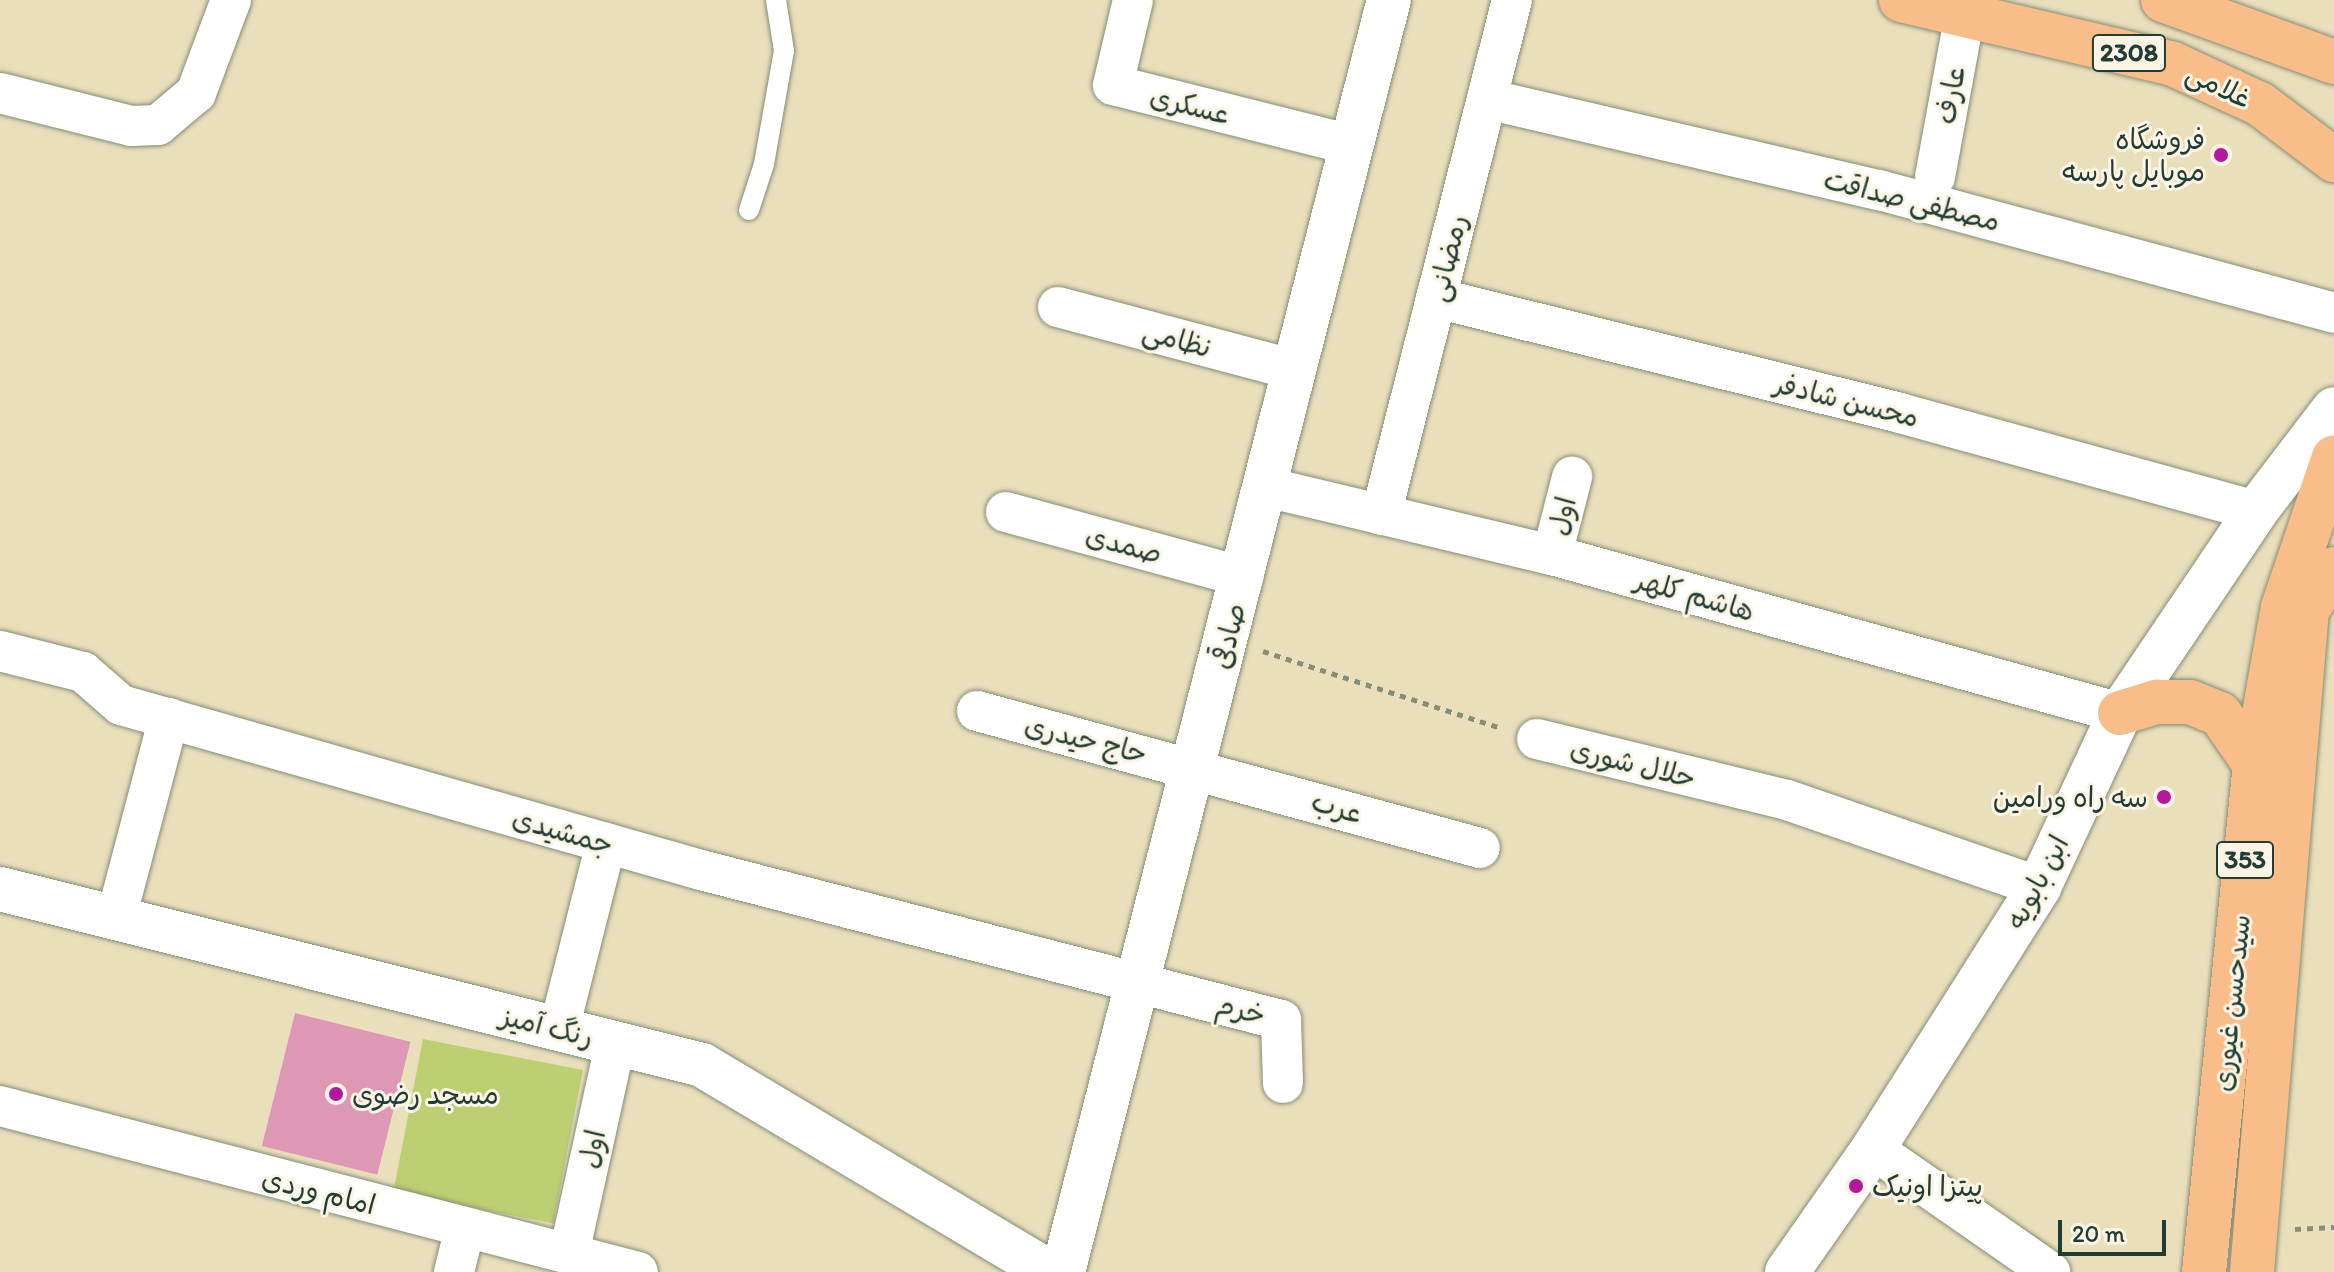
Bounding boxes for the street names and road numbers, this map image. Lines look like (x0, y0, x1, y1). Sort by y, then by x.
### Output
road number: 2308 (2091, 31, 2167, 75)
street label: غلامی (2181, 55, 2257, 115)
street label: عارف (1928, 63, 1972, 127)
street label: عسکری (1147, 79, 1233, 131)
street label: مصطفی صداقت (1821, 162, 2003, 238)
street label: رمضانی (1420, 211, 1474, 305)
street label: نظامی (1139, 314, 1215, 364)
street label: محسن شادفر (1771, 366, 1923, 434)
street label: اول (1541, 493, 1583, 539)
street label: صمدی (1082, 518, 1166, 570)
street label: هاشم کلهر (1632, 562, 1758, 628)
street label: صادقی (1204, 600, 1252, 672)
street label: حاج حیدری (1021, 708, 1151, 770)
street label: حلال شوری (1567, 731, 1699, 795)
street label: عرب (1308, 784, 1366, 830)
street label: جمشیدی (509, 801, 617, 861)
street label: ابن بابویه (1998, 829, 2076, 935)
road number: 353 (2215, 838, 2275, 882)
street label: سیدحسن غیوری (2205, 913, 2257, 1093)
street label: خرم (1213, 986, 1269, 1032)
street label: رنگ آمیز (497, 998, 597, 1054)
street label: اول (572, 1127, 612, 1171)
street label: امام وردی (259, 1161, 379, 1221)

